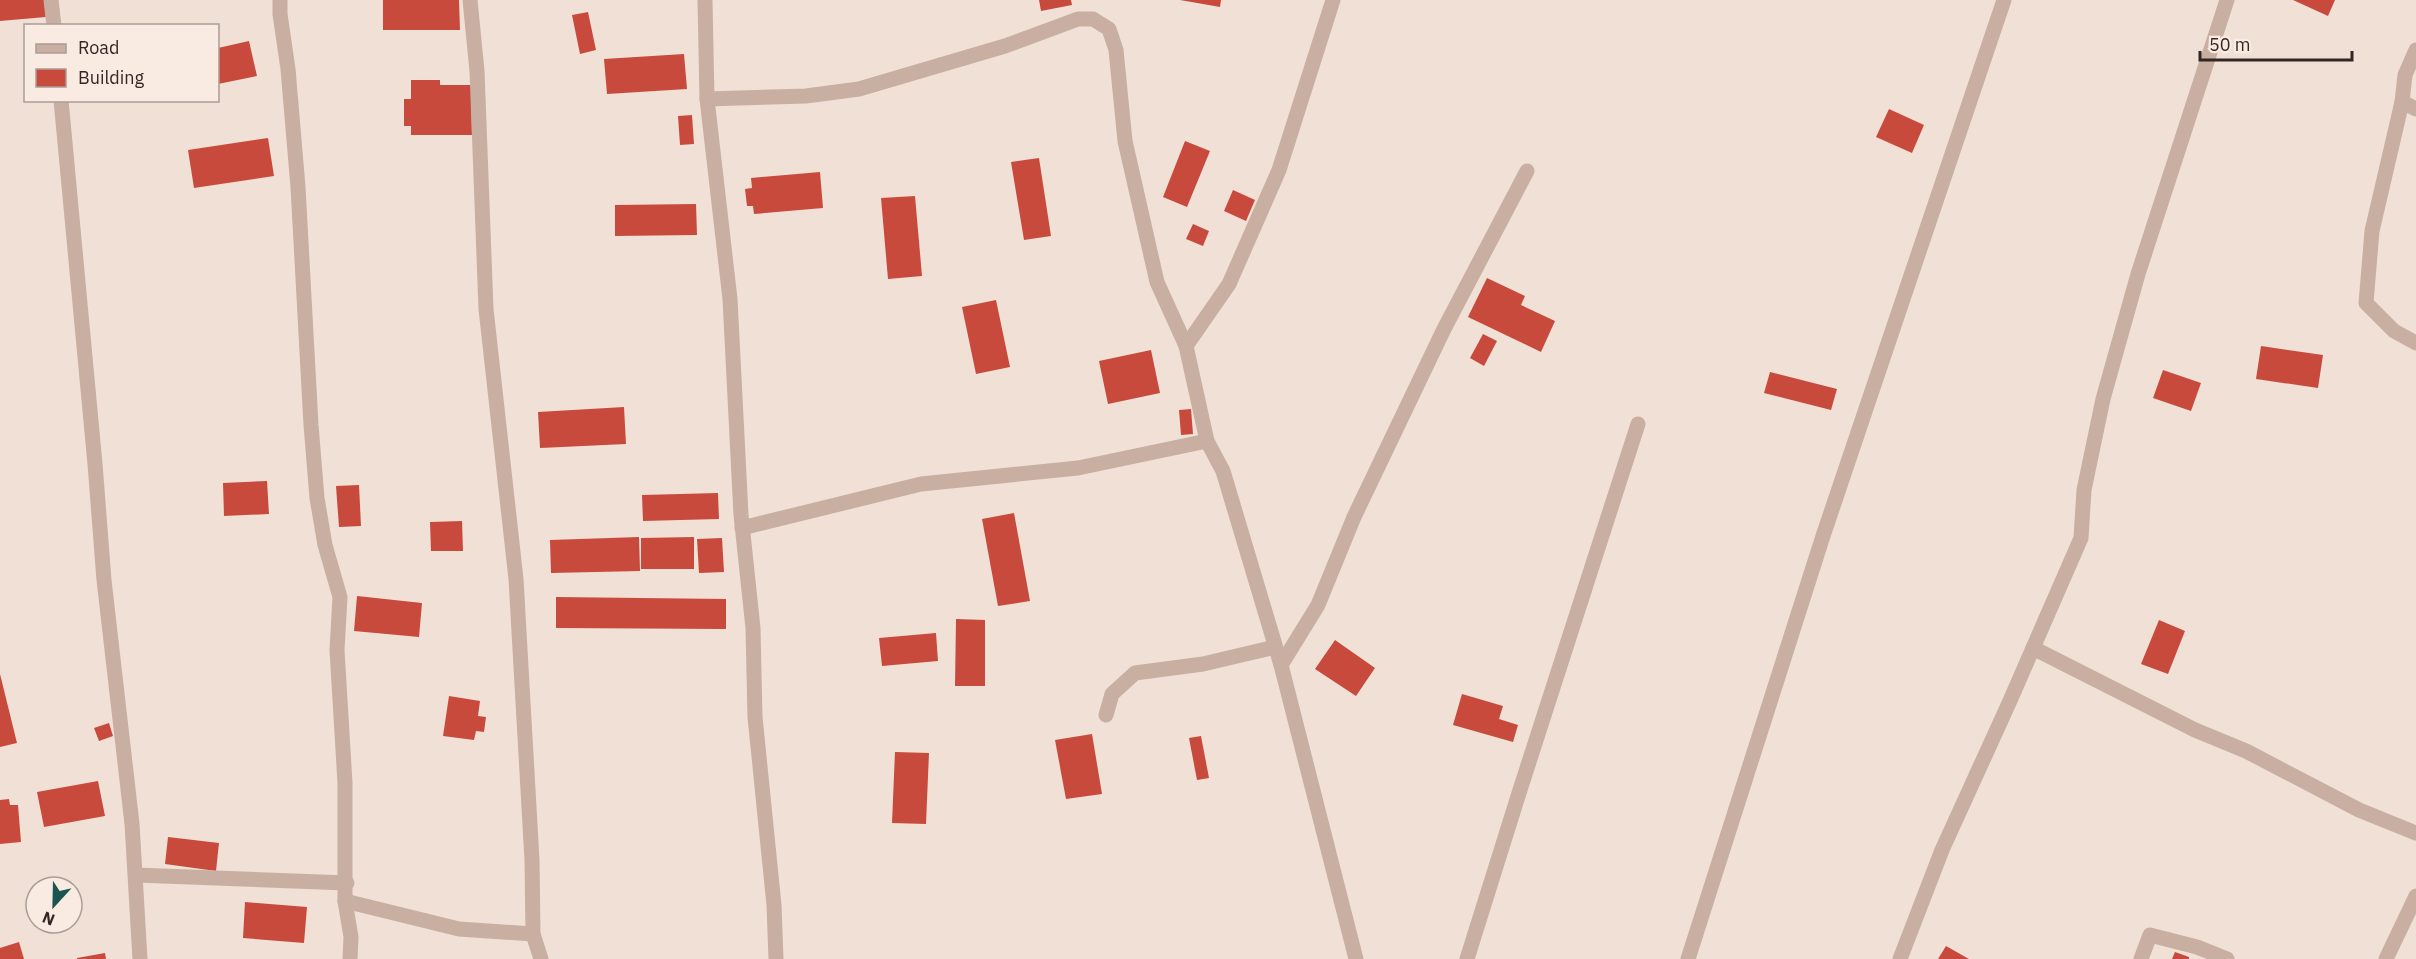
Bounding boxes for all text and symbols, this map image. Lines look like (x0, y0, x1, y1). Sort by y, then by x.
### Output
legend (24, 24, 219, 102)
scale bar (2200, 24, 2352, 62)
text: 50 m (2209, 33, 2251, 56)
text: Road (78, 36, 119, 59)
text: Building (78, 66, 145, 89)
north arrow (24, 875, 84, 935)
text: N (39, 907, 58, 930)

